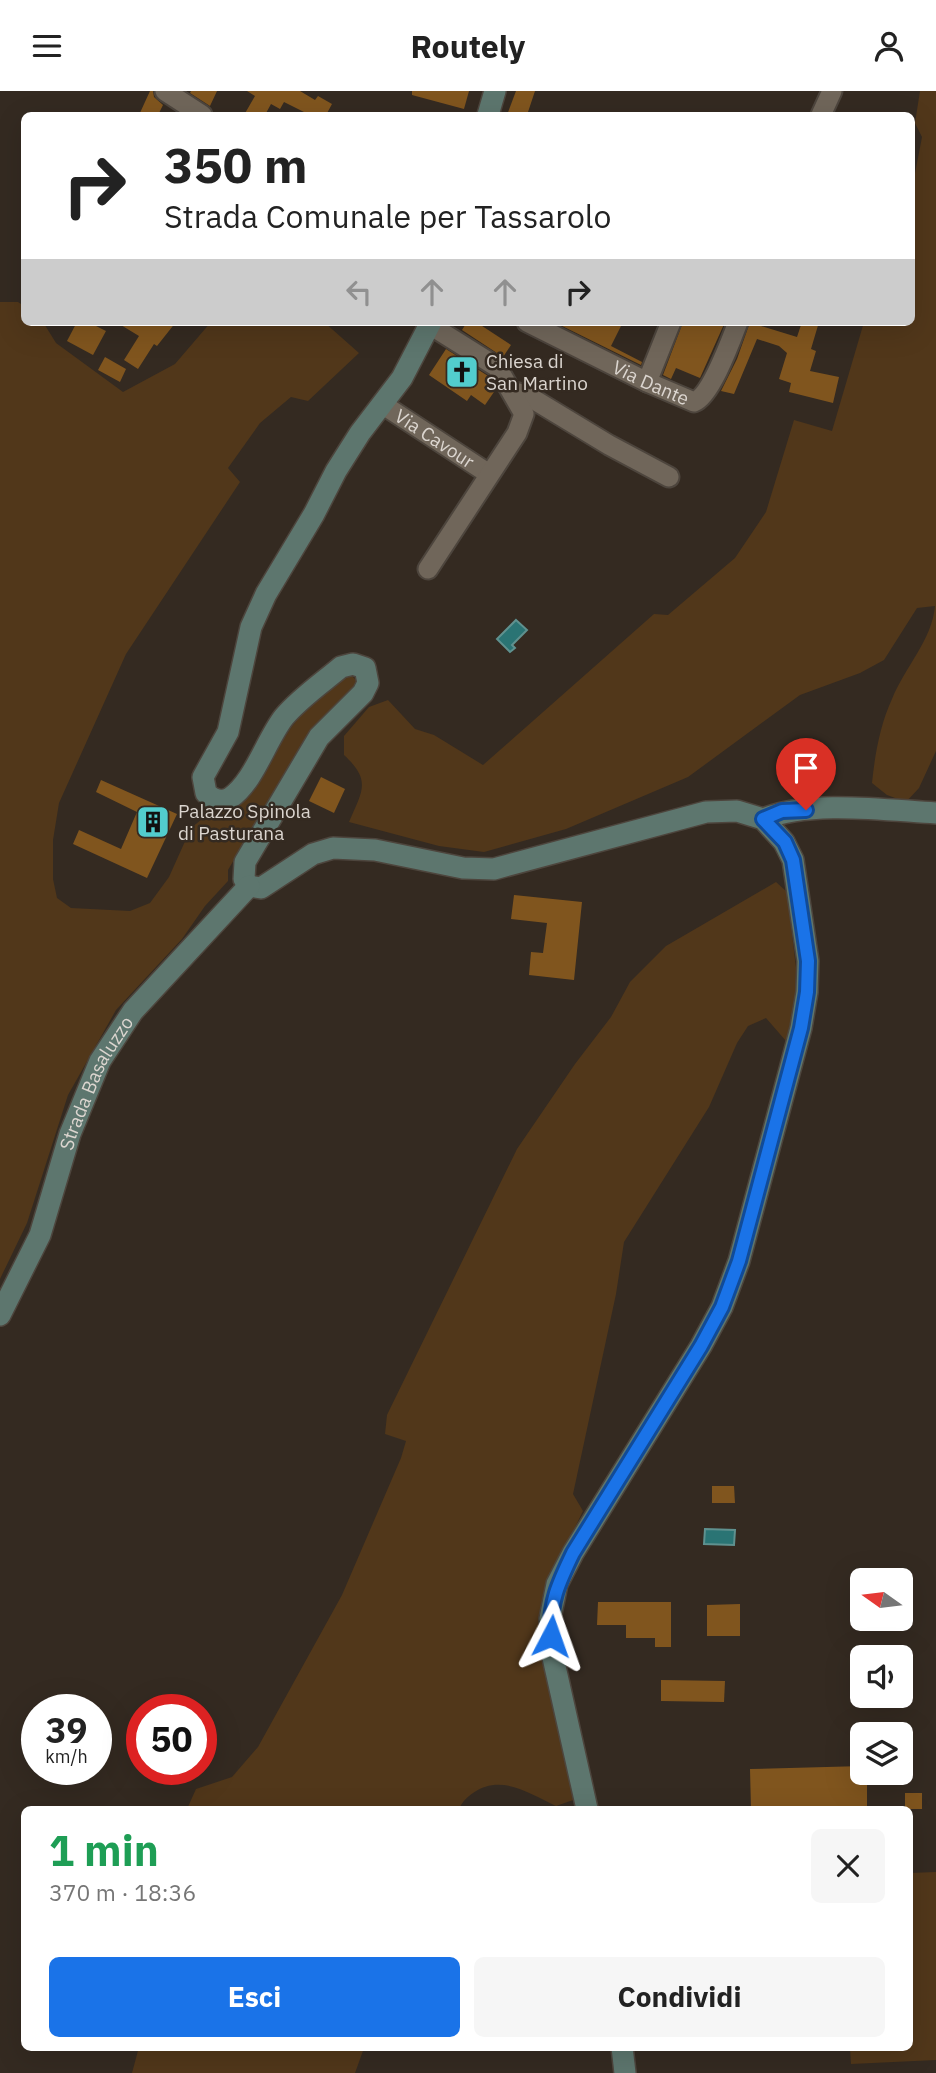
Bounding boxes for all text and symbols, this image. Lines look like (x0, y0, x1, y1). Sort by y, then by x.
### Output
text: Routely (411, 25, 525, 67)
icon: menu (28, 27, 66, 65)
icon: person (870, 27, 908, 65)
text: 350 m (164, 133, 308, 196)
icon: right (49, 140, 140, 231)
text: Strada Comunale per Tassarolo (164, 195, 612, 237)
icon: left (340, 273, 378, 311)
icon: ahead (413, 273, 451, 311)
icon: ahead (486, 273, 524, 311)
icon: right (559, 273, 597, 311)
place label: Chiesa di San Martino (486, 349, 588, 395)
church icon: Chiesa di San Martino (443, 353, 481, 391)
street label: Via Dante (609, 355, 693, 411)
street label: Via Cavour (390, 404, 479, 473)
pin (776, 738, 836, 810)
icon: arrive (787, 749, 825, 787)
place label: Palazzo Spinola di Pasturana (178, 799, 311, 845)
building icon: Palazzo Spinola di Pasturana (134, 803, 172, 841)
street label: Strada Basaluzzo (54, 1011, 138, 1153)
north arrow (850, 1568, 914, 1631)
map controls (850, 1568, 913, 1785)
position arrow (514, 1599, 588, 1673)
button: sound (850, 1645, 913, 1708)
speed limit sign: 50 (126, 1694, 217, 1785)
text: 39 (45, 1707, 88, 1753)
button: layers (850, 1722, 913, 1785)
text: km/h (45, 1745, 88, 1768)
text: 1 min (49, 1823, 159, 1878)
button: close (811, 1829, 885, 1903)
text: 370 m · 18:36 (49, 1877, 196, 1907)
button: Esci (49, 1957, 460, 2037)
button: Condividi (474, 1957, 885, 2037)

